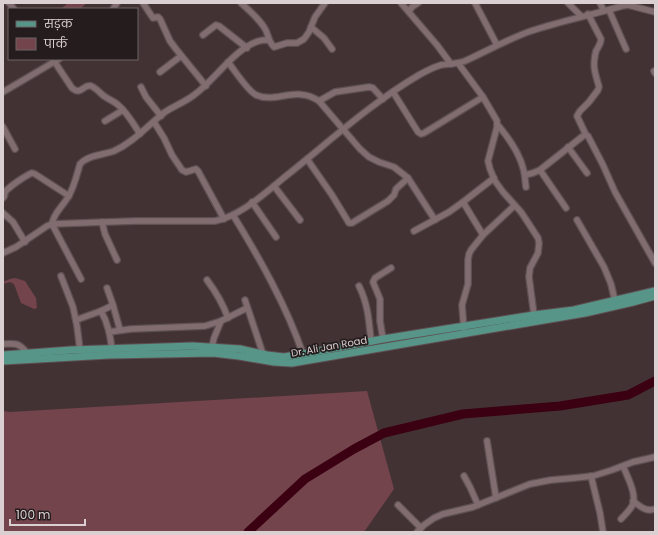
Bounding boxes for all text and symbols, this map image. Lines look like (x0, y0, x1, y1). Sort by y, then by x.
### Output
legend (8, 8, 138, 60)
text: सड़क (43, 15, 74, 32)
text: पार्क (43, 35, 68, 52)
street label: Dr. Ali Jan Road (290, 332, 368, 361)
scale bar (10, 501, 85, 527)
text: 100 m (16, 506, 50, 523)

